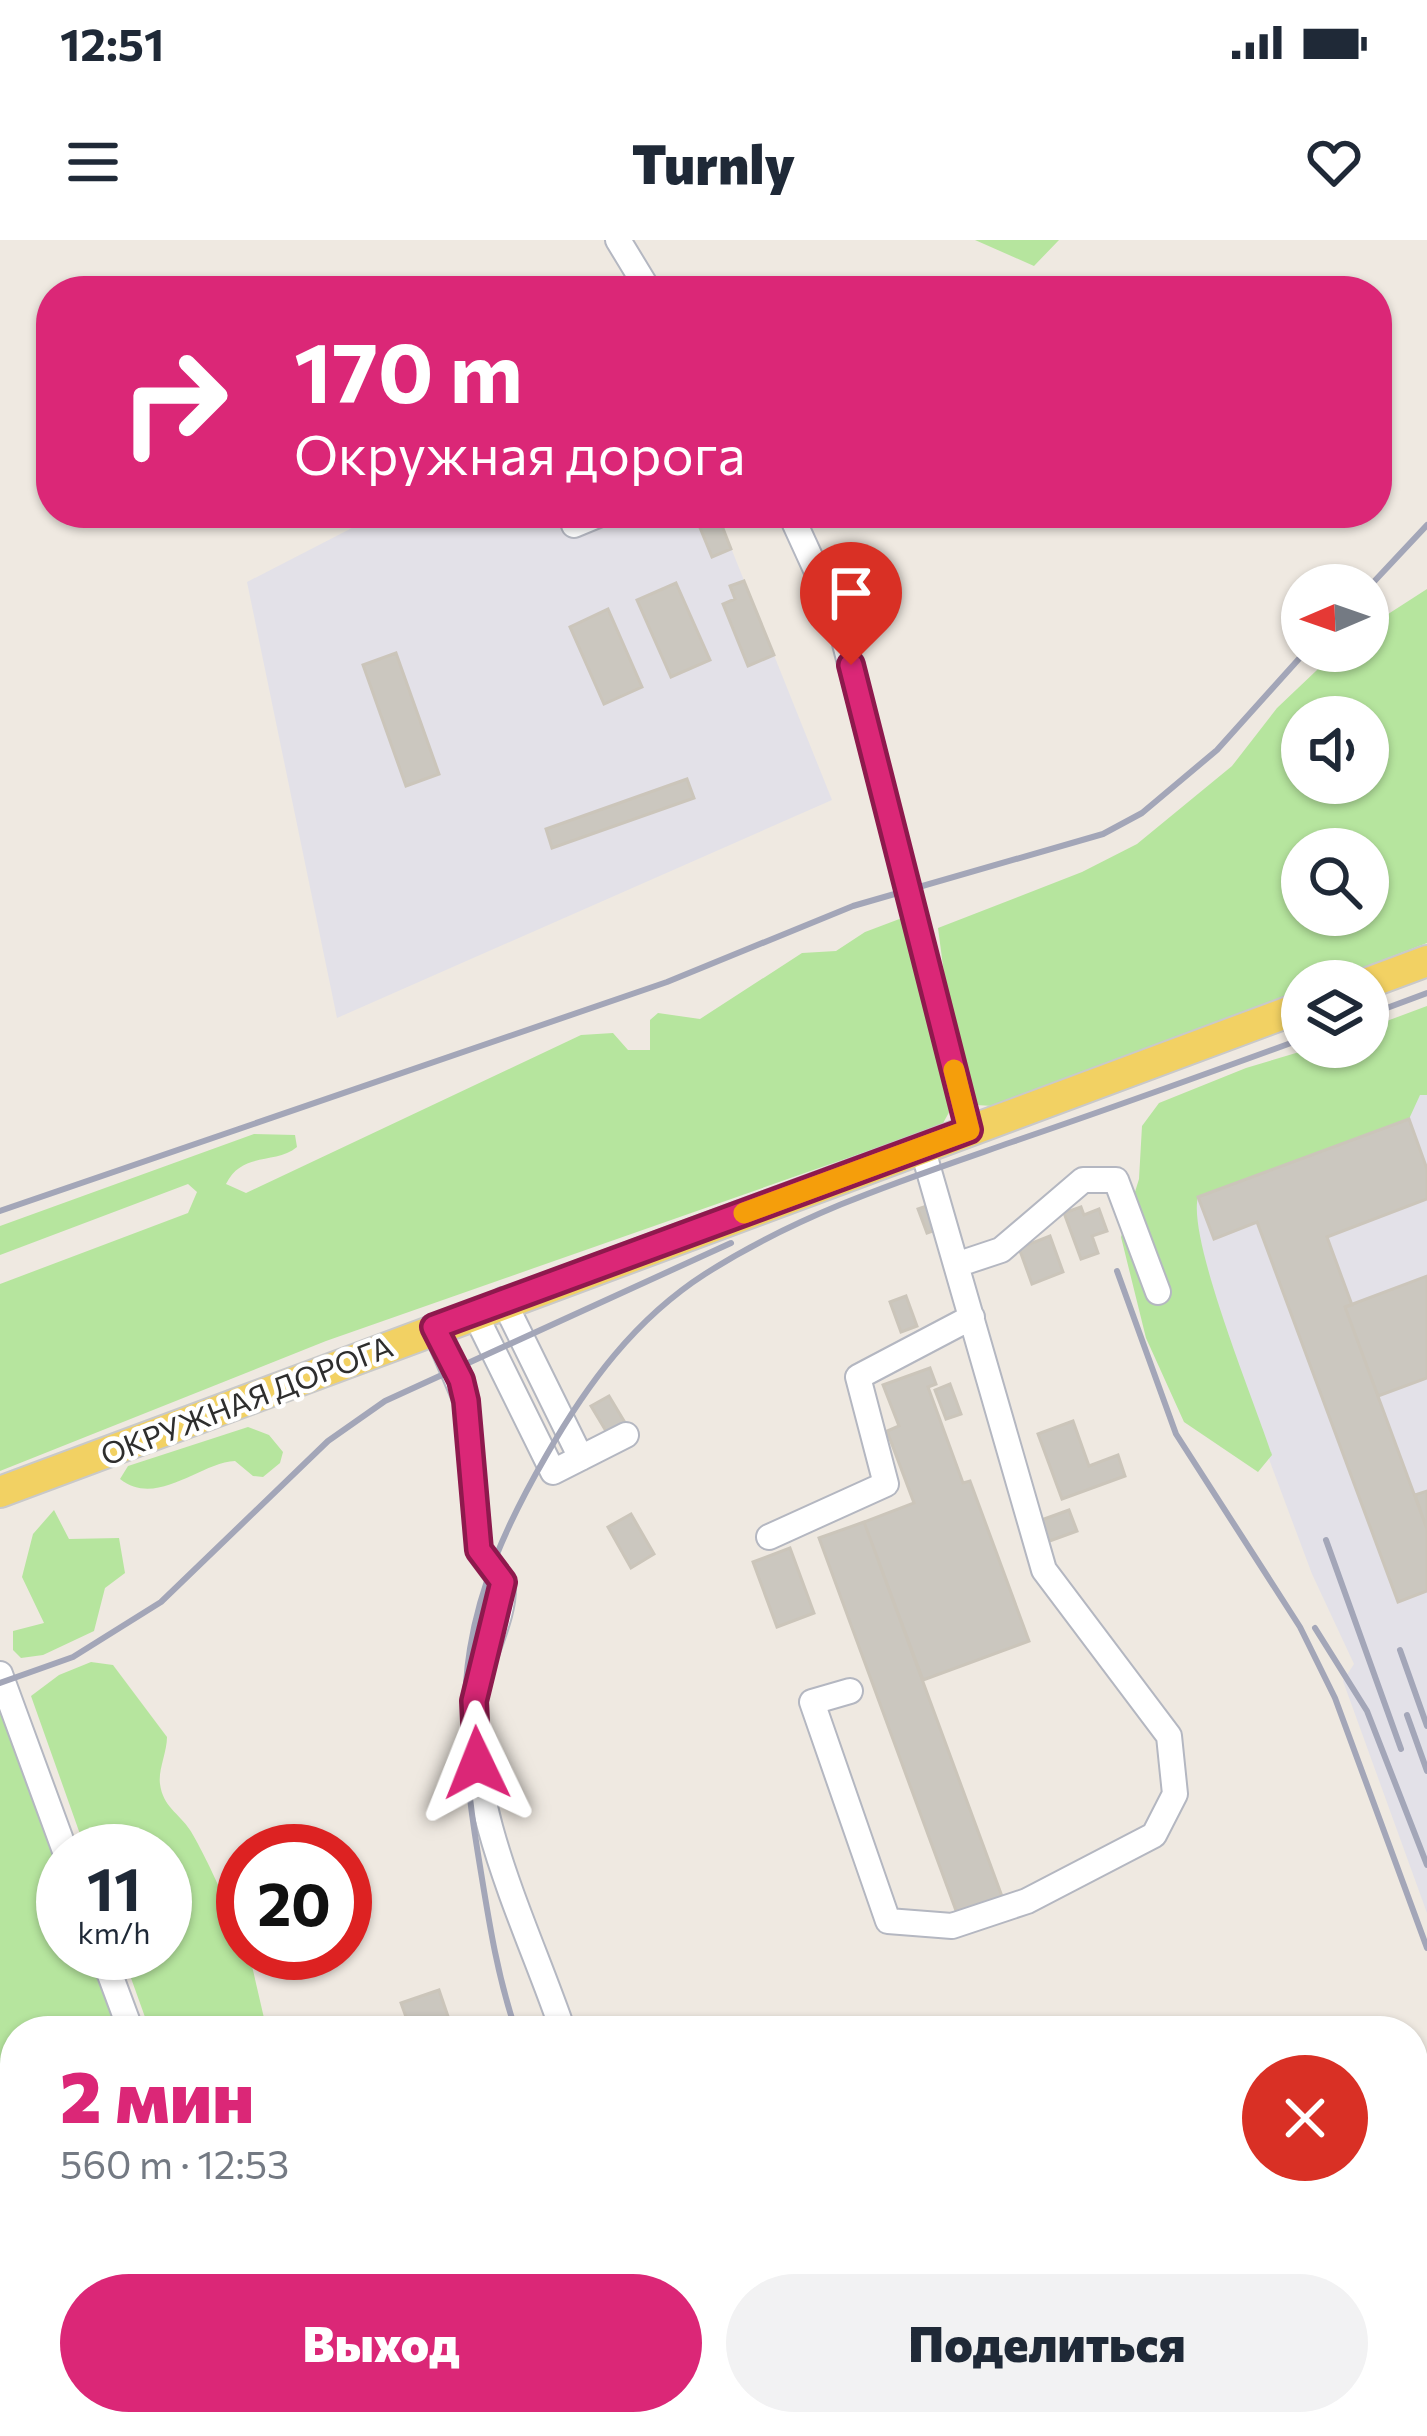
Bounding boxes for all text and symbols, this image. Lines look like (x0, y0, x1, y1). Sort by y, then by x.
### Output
text: 12:51 (60, 15, 164, 70)
icon: menu (60, 129, 126, 195)
text: Turnly (632, 129, 795, 195)
icon: heart (1301, 129, 1367, 195)
text: 170 m (294, 318, 523, 420)
icon: right (96, 324, 252, 480)
text: Окружная дорога (294, 420, 746, 486)
pin (800, 542, 902, 665)
icon: arrive (818, 560, 884, 626)
north arrow (1281, 564, 1389, 672)
map controls (1281, 564, 1389, 1068)
button: sound (1281, 696, 1389, 804)
button: search (1281, 828, 1389, 936)
button: layers (1281, 960, 1389, 1068)
street label: ОКРУЖНАЯ ДОРОГА (95, 1326, 397, 1472)
position arrow (414, 1700, 540, 1826)
speed limit sign: 20 (216, 1824, 372, 1980)
text: 11 (87, 1850, 141, 1923)
text: km/h (78, 1913, 150, 1950)
text: 2 мин (60, 2050, 254, 2138)
button: close (1242, 2055, 1368, 2181)
text: 560 m · 12:53 (60, 2139, 289, 2187)
button: Выход (60, 2274, 702, 2412)
button: Поделиться (726, 2274, 1368, 2412)

